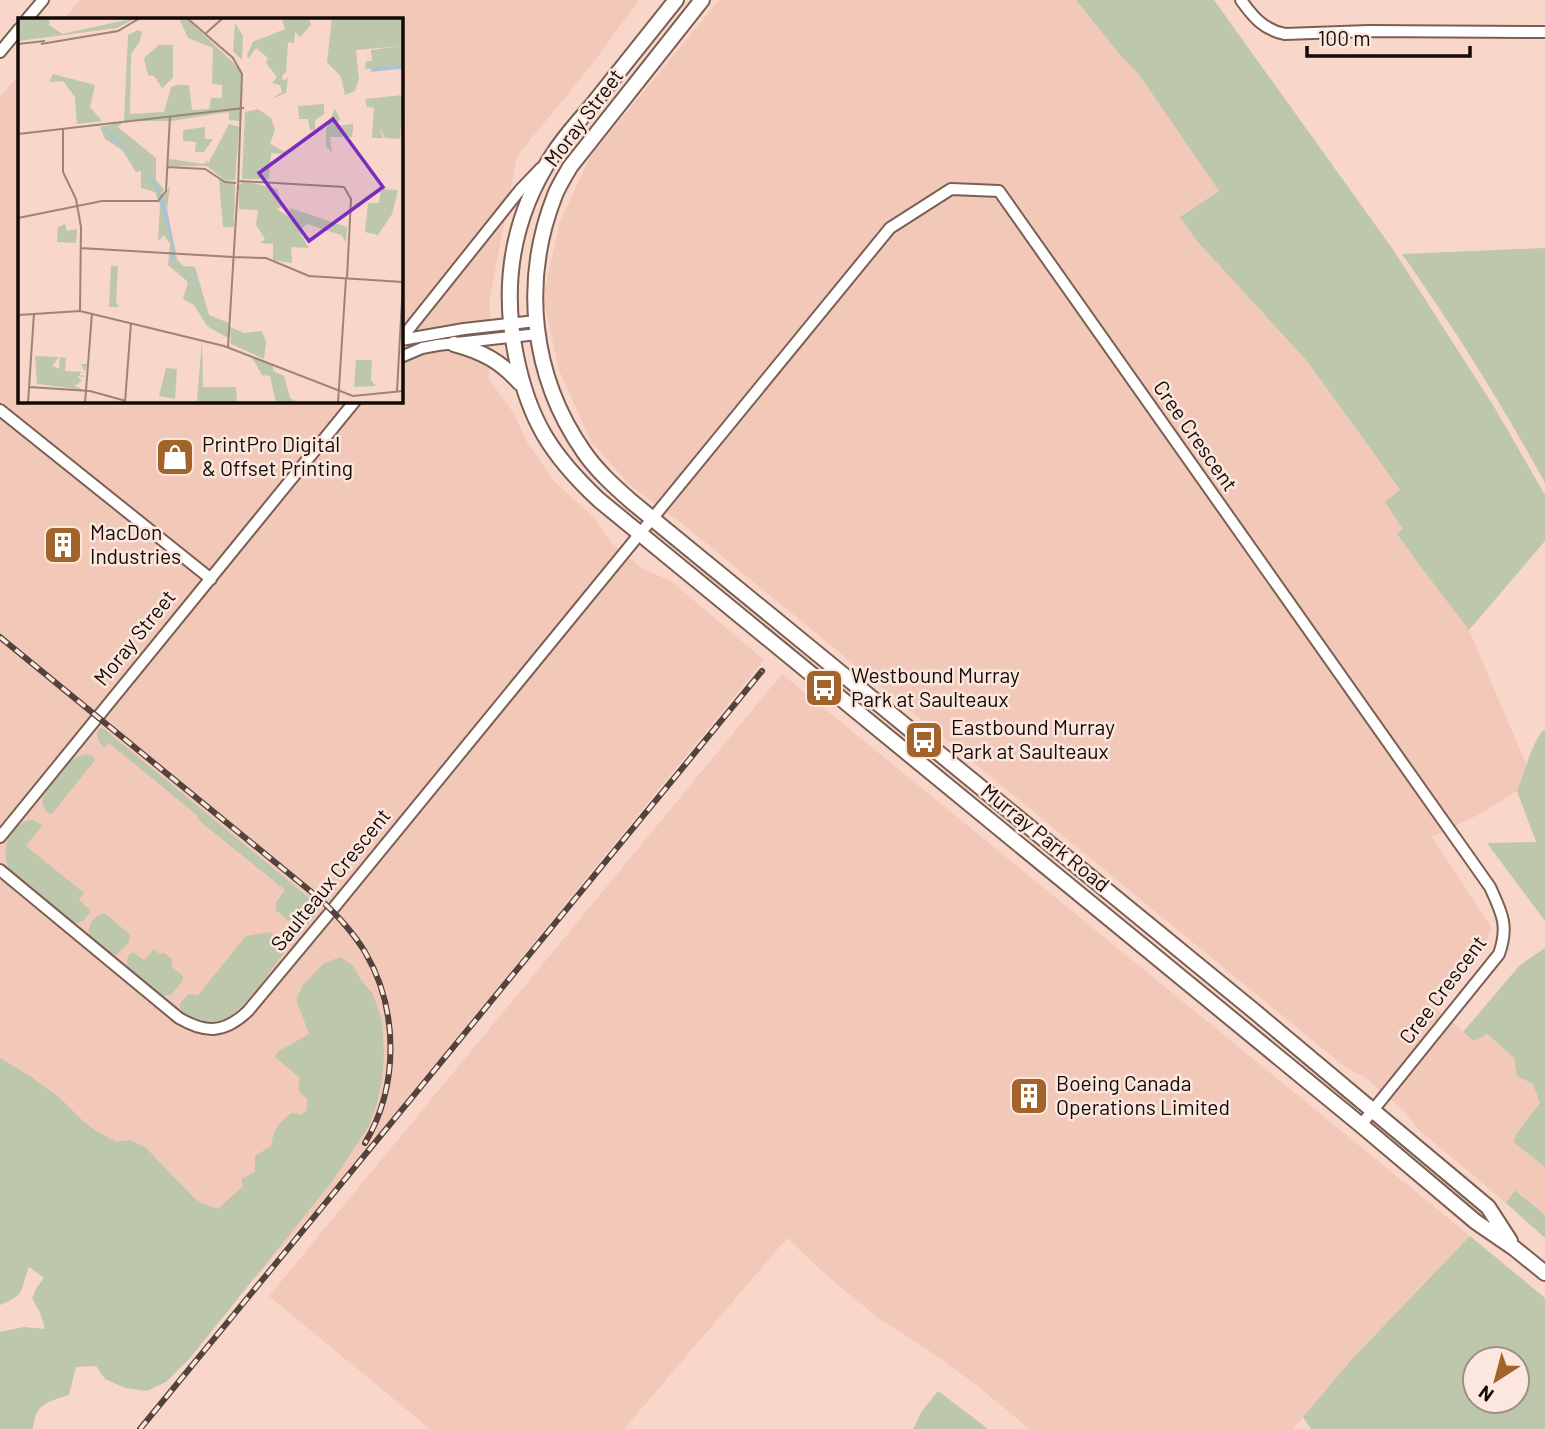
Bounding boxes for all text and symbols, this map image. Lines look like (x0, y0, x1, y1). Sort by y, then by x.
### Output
scale bar (1307, 14, 1470, 58)
inset map (18, 18, 402, 402)
text: 100 m (1318, 25, 1371, 50)
street label: Moray Street (538, 63, 628, 171)
street label: Cree Crescent (1149, 375, 1244, 495)
place label: PrintPro Digital & Offset Printing (202, 431, 353, 480)
shop icon: PrintPro Digital & Offset Printing (154, 436, 196, 478)
place label: MacDon Industries (90, 519, 181, 568)
building icon: MacDon Industries (42, 524, 84, 566)
street label: Moray Street (88, 584, 180, 690)
place label: Westbound Murray Park at Saulteaux (851, 662, 1020, 711)
bus stop icon: Westbound Murray Park at Saulteaux (803, 667, 845, 709)
place label: Eastbound Murray Park at Saulteaux (951, 714, 1115, 763)
bus stop icon: Eastbound Murray Park at Saulteaux (903, 719, 945, 761)
street label: Murray Park Road (977, 777, 1115, 896)
street label: Saulteaux Crescent (265, 803, 395, 955)
street label: Cree Crescent (1393, 930, 1491, 1048)
place label: Boeing Canada Operations Limited (1056, 1070, 1230, 1119)
building icon: Boeing Canada Operations Limited (1008, 1075, 1050, 1117)
north arrow (1461, 1345, 1531, 1415)
text: N (1474, 1381, 1498, 1407)

